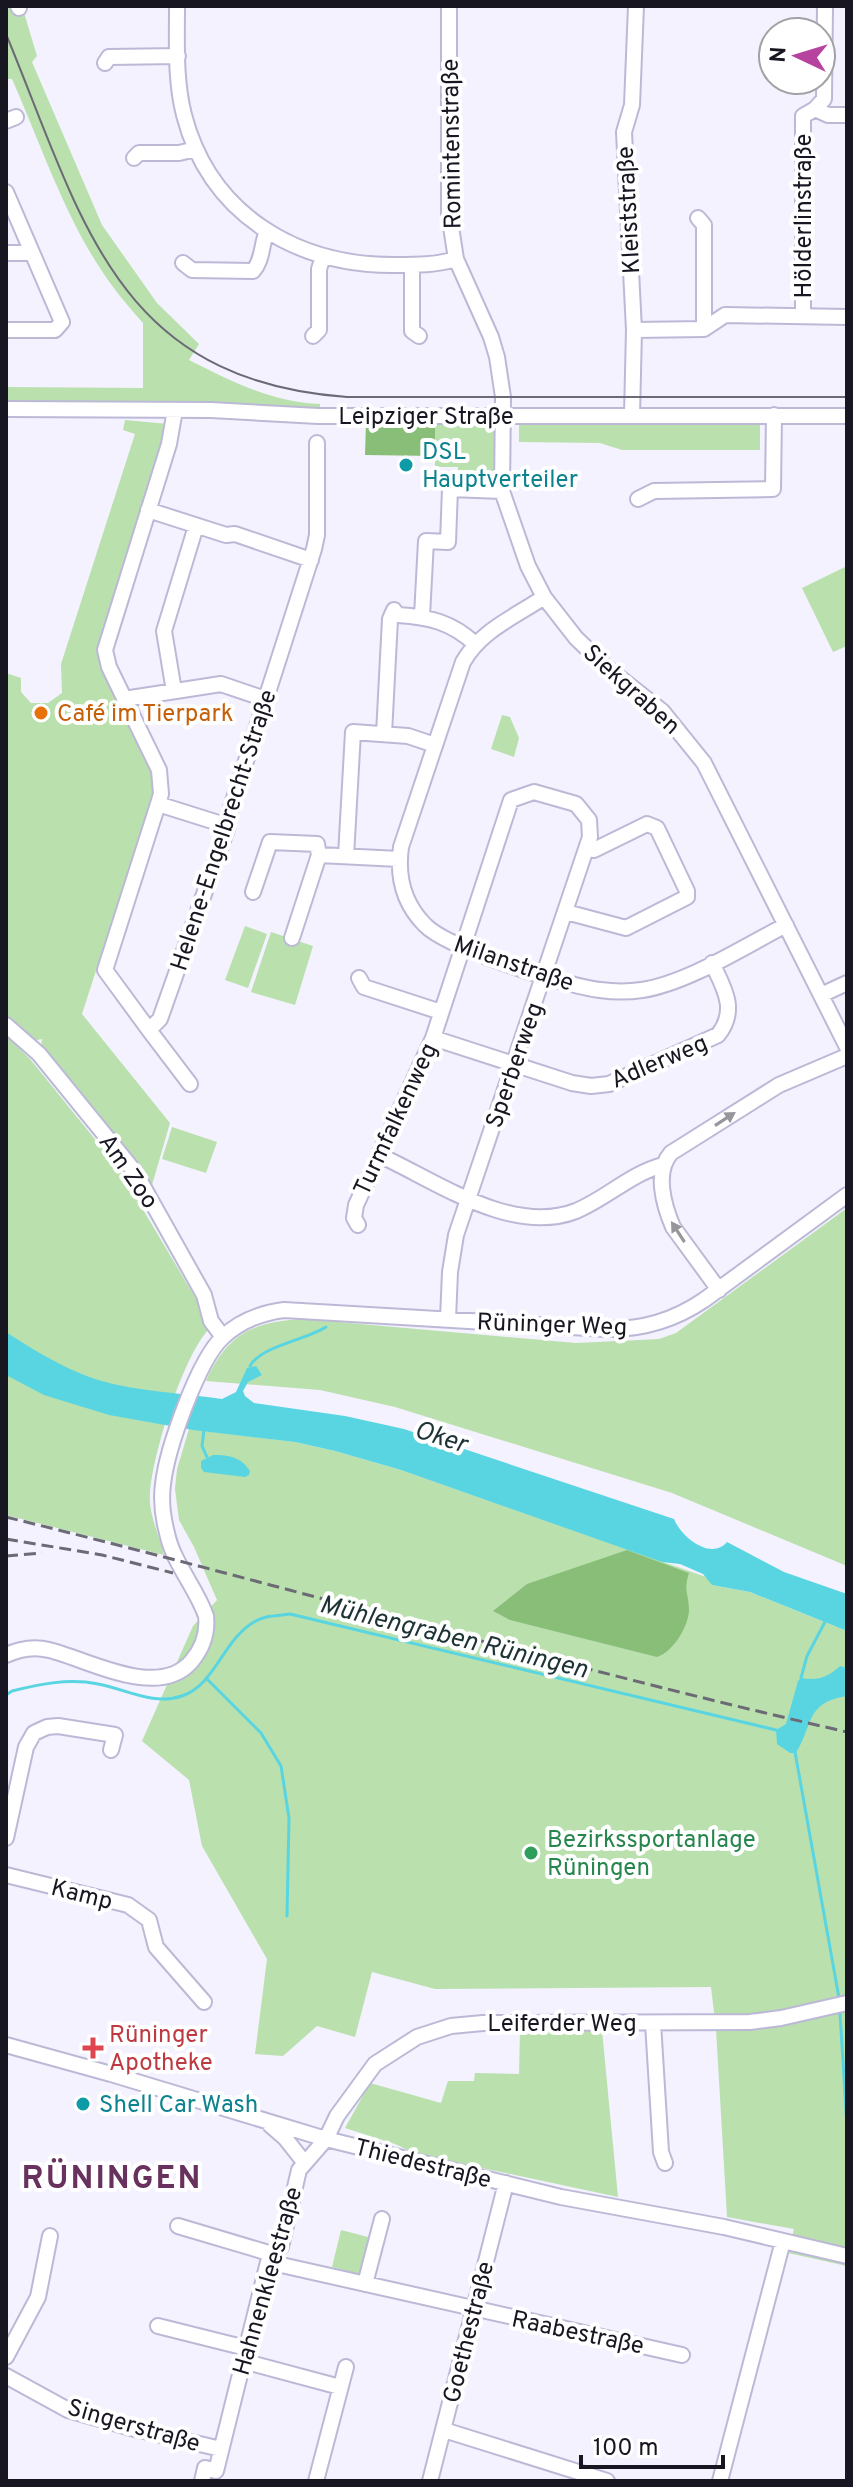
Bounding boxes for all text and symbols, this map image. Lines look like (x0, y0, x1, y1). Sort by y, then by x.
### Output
north arrow (757, 16, 837, 96)
text: N (766, 46, 794, 64)
street label: Romintenstraße (437, 58, 469, 229)
street label: Hölderlinstraße (790, 133, 820, 299)
street label: Kleiststraße (612, 145, 648, 274)
street label: Leipziger Straße (338, 403, 514, 433)
place label: DSL Hauptverteiler (422, 438, 578, 496)
marker: DSL Hauptverteiler (397, 456, 415, 474)
street label: Siekgraben (576, 639, 686, 742)
street label: Helene-Engelbrecht-Straße (165, 686, 285, 975)
place label: Café im Tierpark (57, 700, 233, 730)
marker: Café im Tierpark (32, 704, 50, 722)
street label: Milanstraße (449, 930, 577, 999)
street label: Sperberweg (480, 999, 551, 1132)
street label: Adlerweg (607, 1029, 713, 1097)
street label: Turmfalkenweg (348, 1039, 445, 1201)
one-way arrow (714, 1111, 735, 1126)
street label: Am Zoo (91, 1129, 164, 1215)
one-way arrow (671, 1221, 685, 1243)
street label: Rüninger Weg (476, 1308, 628, 1344)
water label: Oker (410, 1414, 473, 1463)
water label: Mühlengraben Rüningen (316, 1589, 591, 1688)
place label: Bezirkssportanlage Rüningen (547, 1826, 756, 1884)
marker: Bezirkssportanlage Rüningen (522, 1844, 540, 1862)
street label: Kamp (48, 1874, 116, 1918)
street label: Leiferder Weg (487, 2010, 637, 2040)
place label: Rüninger Apotheke (109, 2021, 213, 2079)
marker: Rüninger Apotheke (84, 2039, 102, 2057)
place label: Shell Car Wash (99, 2091, 258, 2121)
marker: Shell Car Wash (74, 2095, 92, 2113)
street label: Thiedestraße (351, 2133, 494, 2196)
district label: RÜNINGEN (22, 2158, 202, 2200)
street label: Hahnenkleestraße (228, 2184, 310, 2379)
street label: Goethestraße (438, 2259, 502, 2406)
street label: Raabestraße (509, 2305, 646, 2363)
street label: Singerstraße (64, 2394, 203, 2460)
scale bar (581, 2419, 723, 2469)
text: 100 m (593, 2434, 659, 2464)

